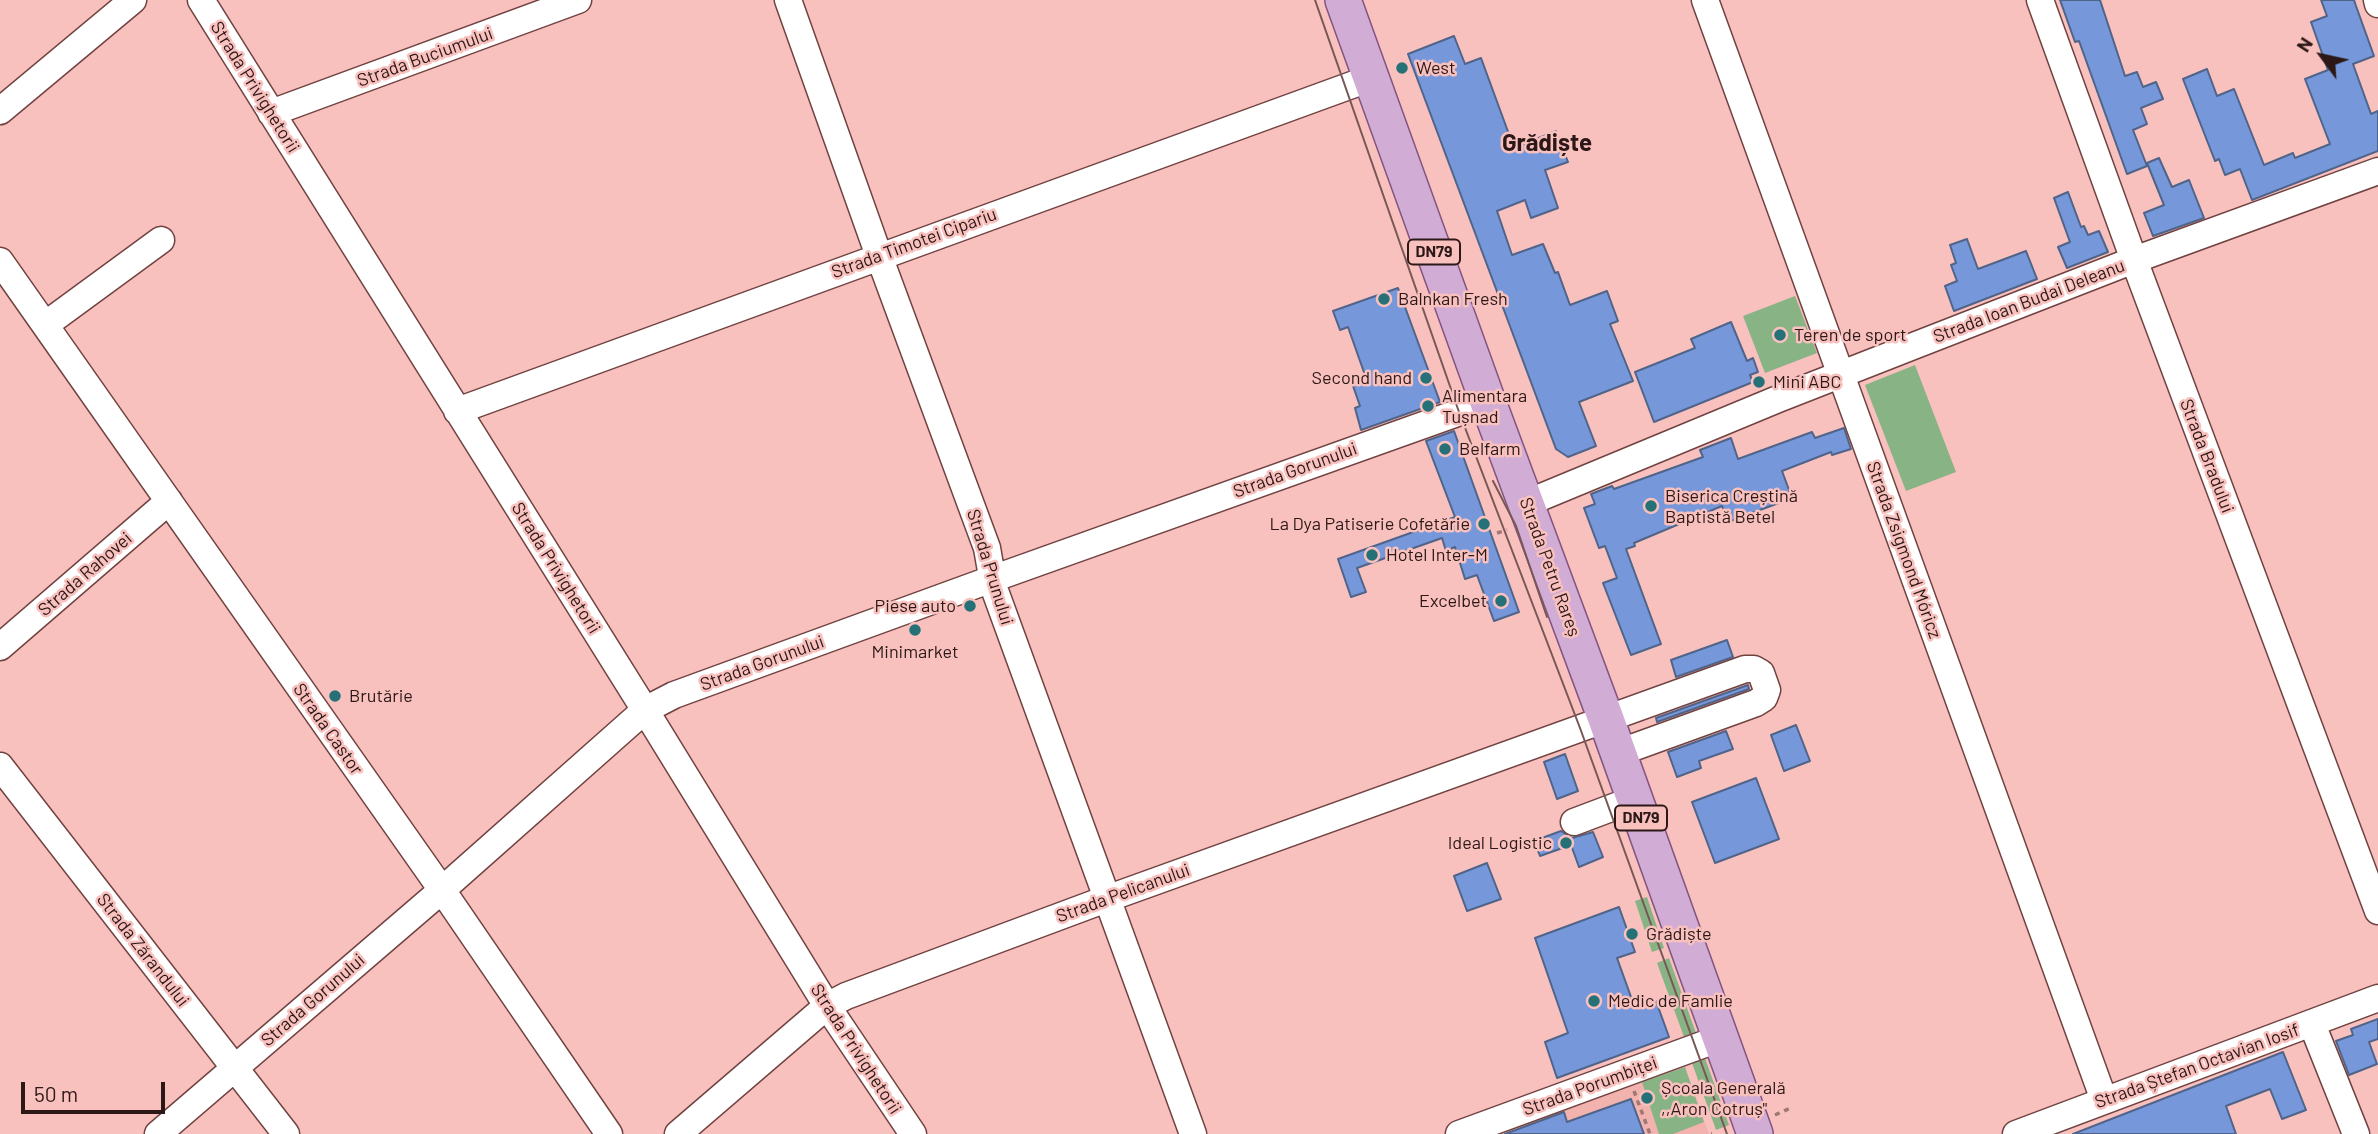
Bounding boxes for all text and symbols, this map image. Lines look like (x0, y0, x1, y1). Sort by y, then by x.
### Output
street label: Strada Privighetorii (206, 17, 304, 157)
north arrow (2287, 21, 2357, 91)
street label: Strada Buciumului (354, 22, 496, 92)
text: N (2291, 33, 2317, 56)
place label: West (1416, 57, 1456, 79)
marker: West (1394, 60, 1410, 76)
district label: Grădiște (1502, 129, 1592, 157)
street label: Strada Timotei Cipariu (829, 203, 999, 283)
road number: DN79 (1408, 240, 1460, 264)
street label: Strada Ioan Budai Deleanu (1930, 255, 2128, 347)
place label: Balnkan Fresh (1398, 288, 1508, 310)
marker: Balnkan Fresh (1376, 291, 1392, 307)
place label: Teren de sport (1794, 324, 1907, 346)
marker: Teren de sport (1772, 327, 1788, 343)
place label: Second hand (1311, 367, 1412, 389)
marker: Second hand (1418, 370, 1434, 386)
place label: Mini ABC (1773, 371, 1841, 393)
marker: Mini ABC (1751, 374, 1767, 390)
place label: Alimentara Tușnad (1442, 385, 1527, 428)
street label: Strada Bradului (2175, 396, 2239, 516)
marker: Alimentara Tușnad (1420, 398, 1436, 414)
street label: Strada Gorunului (1230, 438, 1360, 502)
place label: Belfarm (1459, 438, 1521, 460)
marker: Belfarm (1437, 441, 1453, 457)
street label: Strada Zsigmond Móricz (1862, 459, 1946, 641)
place label: Biserica Creștină Baptistă Betel (1665, 485, 1798, 528)
street label: Strada Petru Rareș (1515, 495, 1585, 639)
street label: Strada Privighetorii (507, 498, 605, 638)
marker: Biserica Creștină Baptistă Betel (1643, 498, 1659, 514)
street label: Strada Prunului (962, 506, 1018, 628)
place label: La Dya Patiserie Cofetărie (1270, 513, 1470, 535)
marker: La Dya Patiserie Cofetărie (1476, 516, 1492, 532)
street label: Strada Rahovei (34, 527, 136, 621)
place label: Hotel Inter-M (1386, 544, 1488, 566)
marker: Hotel Inter-M (1364, 547, 1380, 563)
place label: Excelbet (1419, 590, 1487, 612)
marker: Excelbet (1493, 593, 1509, 609)
place label: Piese auto (875, 595, 956, 617)
marker: Piese auto (962, 598, 978, 614)
marker: Minimarket (907, 622, 923, 638)
street label: Strada Gorunului (697, 631, 827, 695)
place label: Minimarket (871, 641, 959, 663)
street label: Strada Castor (289, 679, 367, 779)
place label: Brutărie (349, 685, 413, 707)
marker: Brutărie (327, 688, 343, 704)
road number: DN79 (1615, 806, 1667, 831)
place label: Ideal Logistic (1448, 832, 1552, 854)
marker: Ideal Logistic (1558, 835, 1574, 851)
street label: Strada Pelicanului (1053, 859, 1193, 927)
street label: Strada Zărandului (92, 889, 194, 1011)
place label: Grădiște (1646, 923, 1712, 945)
marker: Grădiște (1624, 926, 1640, 942)
street label: Strada Gorunului (257, 949, 369, 1051)
street label: Strada Privighetorii (806, 980, 906, 1118)
place label: Medic de Famlie (1608, 990, 1733, 1012)
marker: Medic de Famlie (1586, 993, 1602, 1009)
street label: Strada Ștefan Octavian Iosif (2092, 1019, 2302, 1113)
street label: Strada Porumbiței (1520, 1052, 1660, 1120)
scale bar (24, 1068, 168, 1112)
place label: Școala Generală ,,Aron Cotruș" (1661, 1077, 1786, 1120)
text: 50 m (34, 1081, 78, 1106)
marker: Școala Generală ,,Aron Cotruș" (1639, 1090, 1655, 1106)

